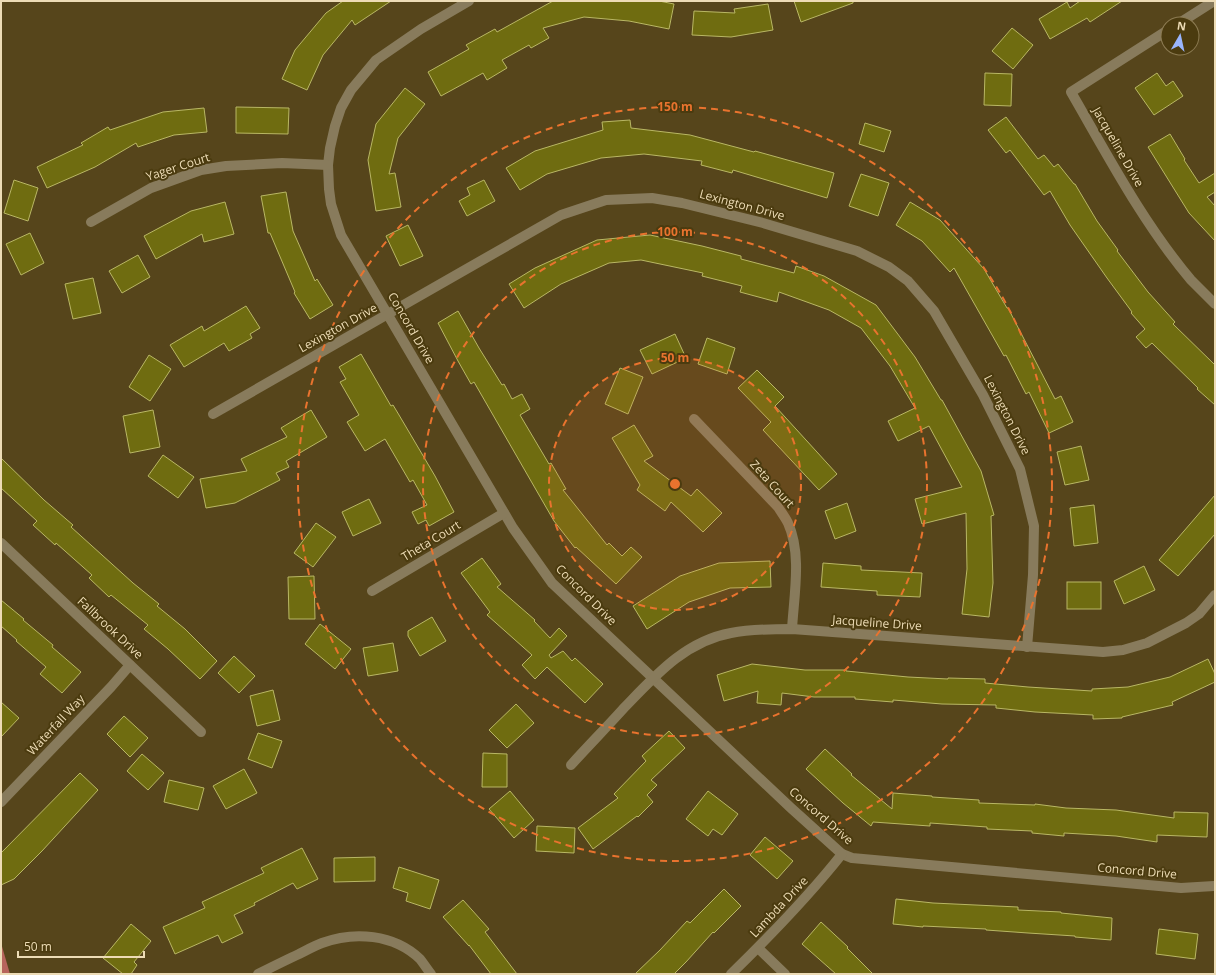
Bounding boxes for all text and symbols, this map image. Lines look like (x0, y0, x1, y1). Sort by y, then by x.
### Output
north arrow (1160, 16, 1200, 56)
text: N (1176, 18, 1187, 34)
text: 150 m (657, 98, 693, 115)
street label: Jacqueline Drive (1088, 103, 1148, 190)
street label: Yager Court (144, 148, 212, 185)
street label: Lexington Drive (698, 185, 787, 224)
text: 100 m (657, 223, 693, 240)
street label: Concord Drive (384, 289, 439, 367)
street label: Lexington Drive (295, 299, 380, 356)
text: 50 m (661, 349, 689, 366)
street label: Lexington Drive (980, 372, 1035, 458)
street label: Zeta Court (746, 456, 798, 511)
centre of rings (668, 477, 682, 491)
street label: Theta Court (398, 516, 463, 565)
street label: Concord Drive (552, 560, 621, 629)
street label: Fallbrook Drive (74, 593, 147, 663)
street label: Jacqueline Drive (831, 611, 923, 634)
street label: Waterfall Way (23, 690, 89, 759)
street label: Concord Drive (786, 783, 857, 848)
street label: Concord Drive (1097, 859, 1178, 882)
street label: Lambda Drive (746, 872, 812, 941)
scale bar (18, 933, 144, 959)
text: 50 m (24, 938, 52, 955)

